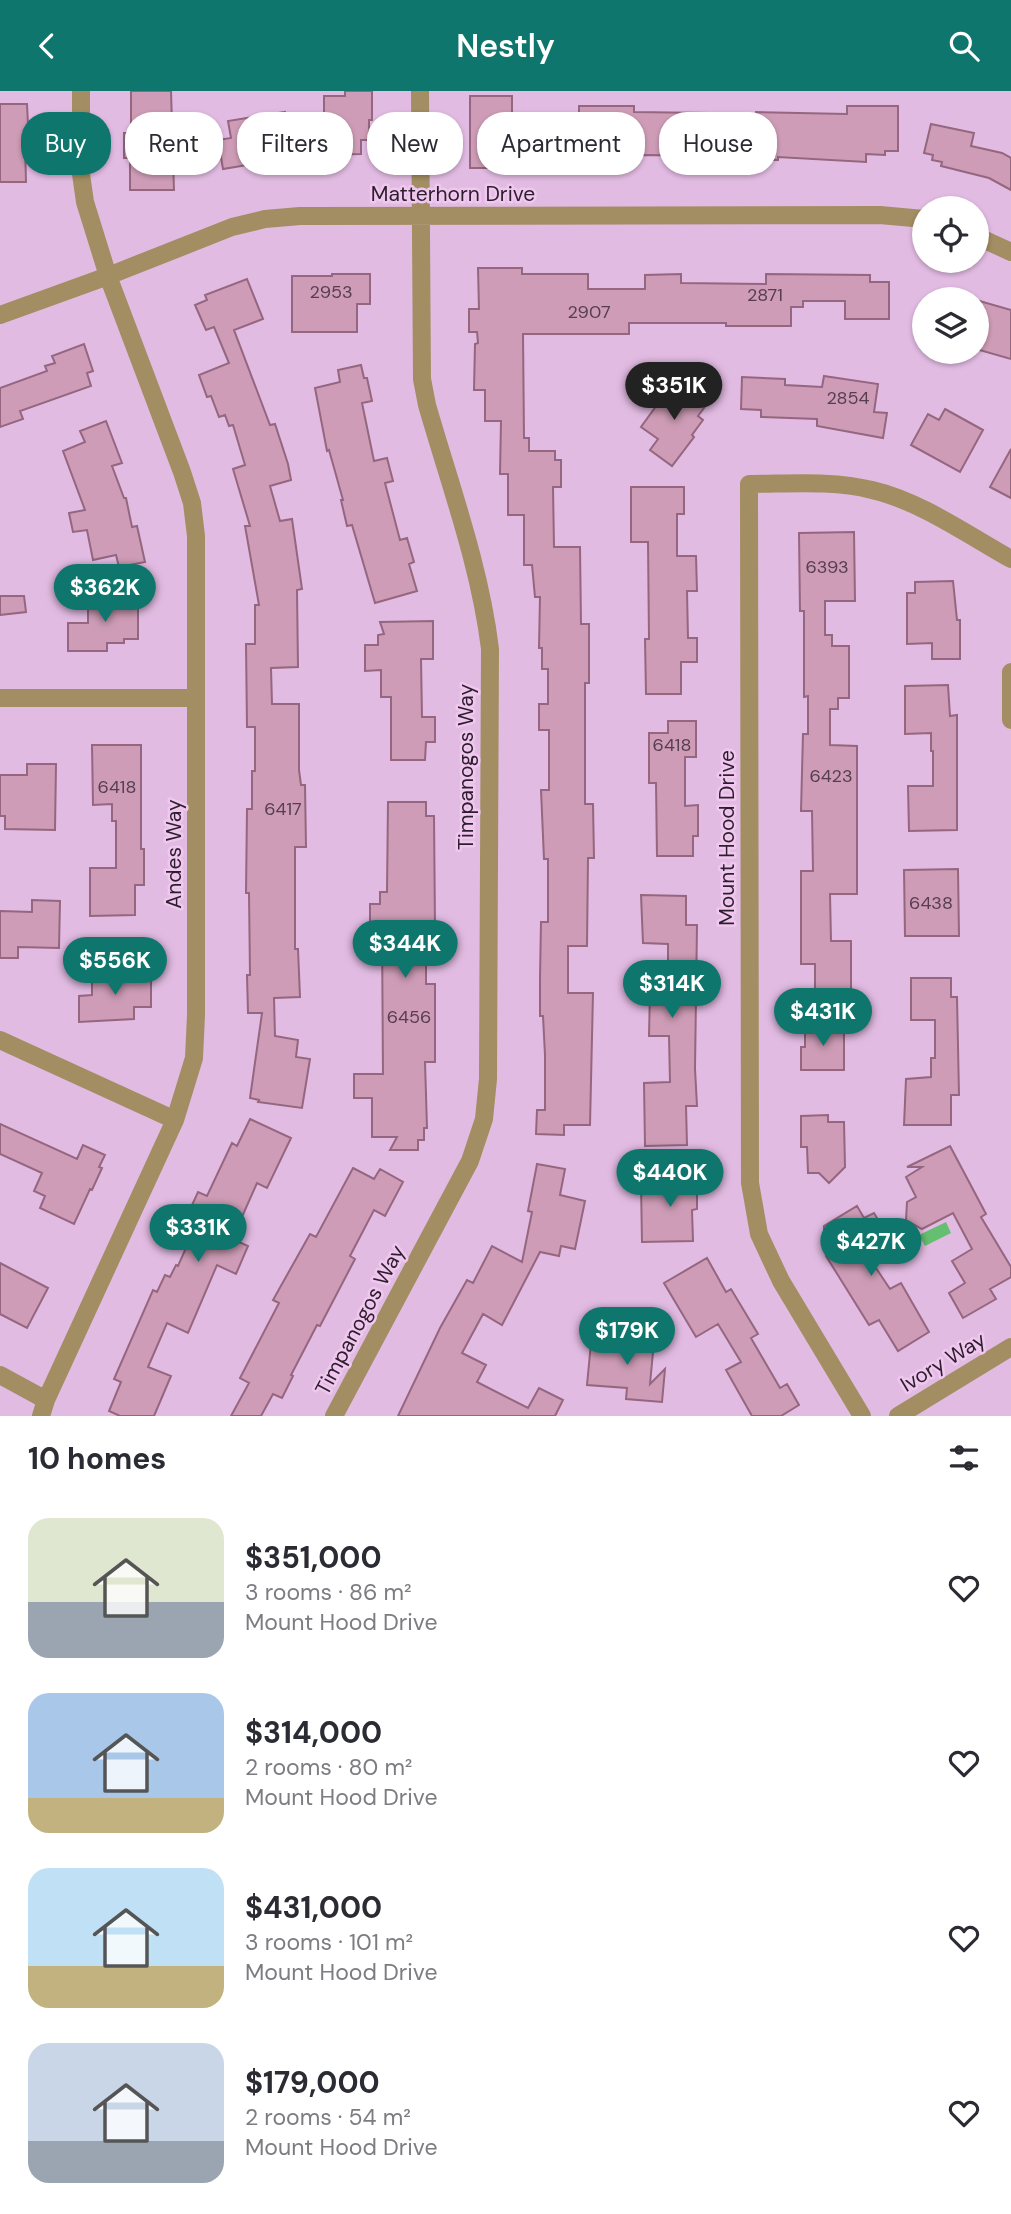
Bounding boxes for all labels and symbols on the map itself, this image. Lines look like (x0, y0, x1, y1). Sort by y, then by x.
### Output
street label: Matterhorn Drive (371, 180, 535, 208)
house number: 2953 (309, 280, 353, 304)
house number: 2871 (747, 283, 783, 307)
house number: 2907 (567, 300, 611, 324)
pin: $351K (625, 363, 723, 422)
house number: 2854 (827, 386, 870, 410)
house number: 6393 (805, 555, 849, 579)
pin: $362K (56, 565, 154, 624)
street label: Timpanogos Way (452, 684, 480, 850)
house number: 6418 (653, 733, 691, 757)
street label: Mount Hood Drive (713, 750, 741, 926)
house number: 6423 (809, 764, 853, 788)
house number: 6418 (98, 775, 136, 799)
house number: 6417 (264, 797, 302, 821)
street label: Andes Way (160, 799, 188, 909)
house number: 6438 (909, 891, 953, 915)
pin: $344K (356, 921, 454, 980)
pin: $556K (66, 937, 164, 997)
pin: $314K (623, 961, 721, 1020)
pin: $431K (774, 989, 872, 1048)
house number: 6456 (387, 1005, 431, 1029)
pin: $440K (621, 1149, 719, 1209)
pin: $331K (149, 1205, 247, 1264)
pin: $427K (822, 1219, 920, 1278)
street label: Timpanogos Way (309, 1240, 412, 1400)
pin: $179K (578, 1307, 676, 1367)
street label: Ivory Way (895, 1325, 991, 1398)

